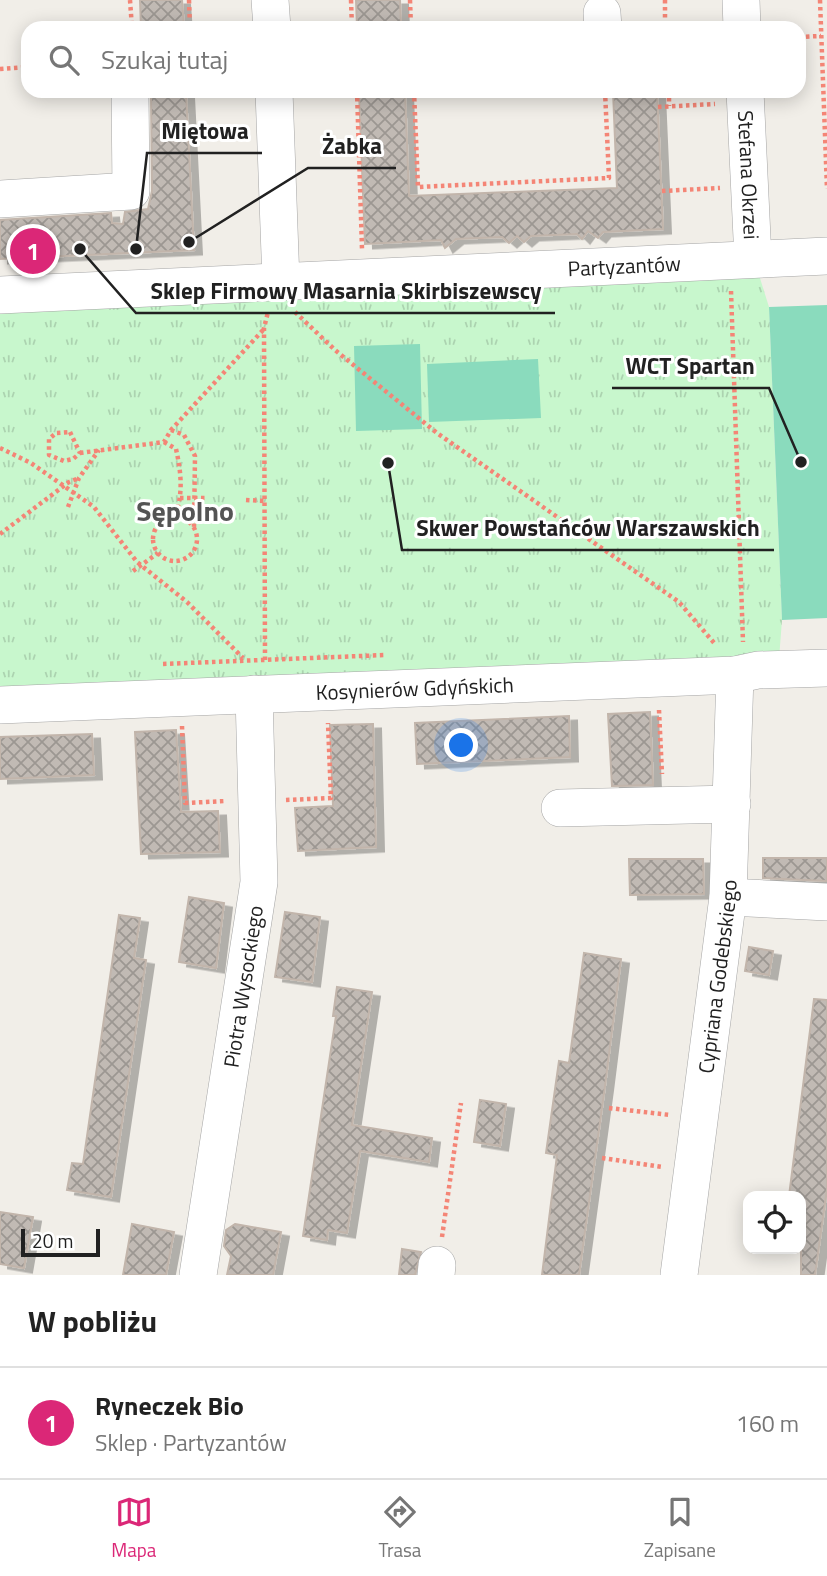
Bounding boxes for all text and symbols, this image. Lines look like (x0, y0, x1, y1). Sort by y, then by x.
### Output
search box (21, 21, 806, 98)
text: Szukaj tutaj (101, 40, 228, 79)
icon: search (45, 41, 83, 79)
callout: Miętowa (147, 109, 262, 153)
street label: Stefana Okrzei (730, 110, 768, 240)
text: Miętowa (161, 113, 249, 148)
callout: Żabka (308, 124, 396, 168)
text: Żabka (322, 128, 382, 163)
pin: 1 (10, 225, 56, 277)
street label: Partyzantów (567, 247, 682, 284)
callout: Sklep Firmowy Masarnia Skirbiszewscy (136, 269, 555, 313)
text: Sklep Firmowy Masarnia Skirbiszewscy (150, 273, 542, 308)
callout: WCT Spartan (612, 344, 769, 388)
text: WCT Spartan (625, 348, 755, 383)
district label: Sępolno (136, 489, 234, 532)
callout: Skwer Powstańców Warszawskich (402, 506, 774, 550)
text: Skwer Powstańców Warszawskich (416, 510, 760, 545)
street label: Kosynierów Gdyńskich (315, 668, 514, 708)
your location (444, 728, 478, 762)
street label: Cypriana Godebskiego (689, 879, 745, 1075)
street label: Piotra Wysockiego (214, 903, 271, 1070)
map controls (743, 1191, 806, 1254)
button: locate (743, 1191, 806, 1254)
scale bar (21, 1226, 100, 1258)
text: 20 m (32, 1226, 73, 1255)
text: W pobliżu (28, 1298, 157, 1344)
text: Ryneczek Bio (95, 1386, 244, 1425)
text: 1 (45, 1406, 57, 1441)
text: 160 m (736, 1406, 799, 1441)
text: Sklep · Partyzantów (95, 1425, 287, 1460)
tab: Mapa (111, 1493, 156, 1564)
tab: Trasa (379, 1493, 421, 1564)
tab: Zapisane (644, 1493, 716, 1564)

